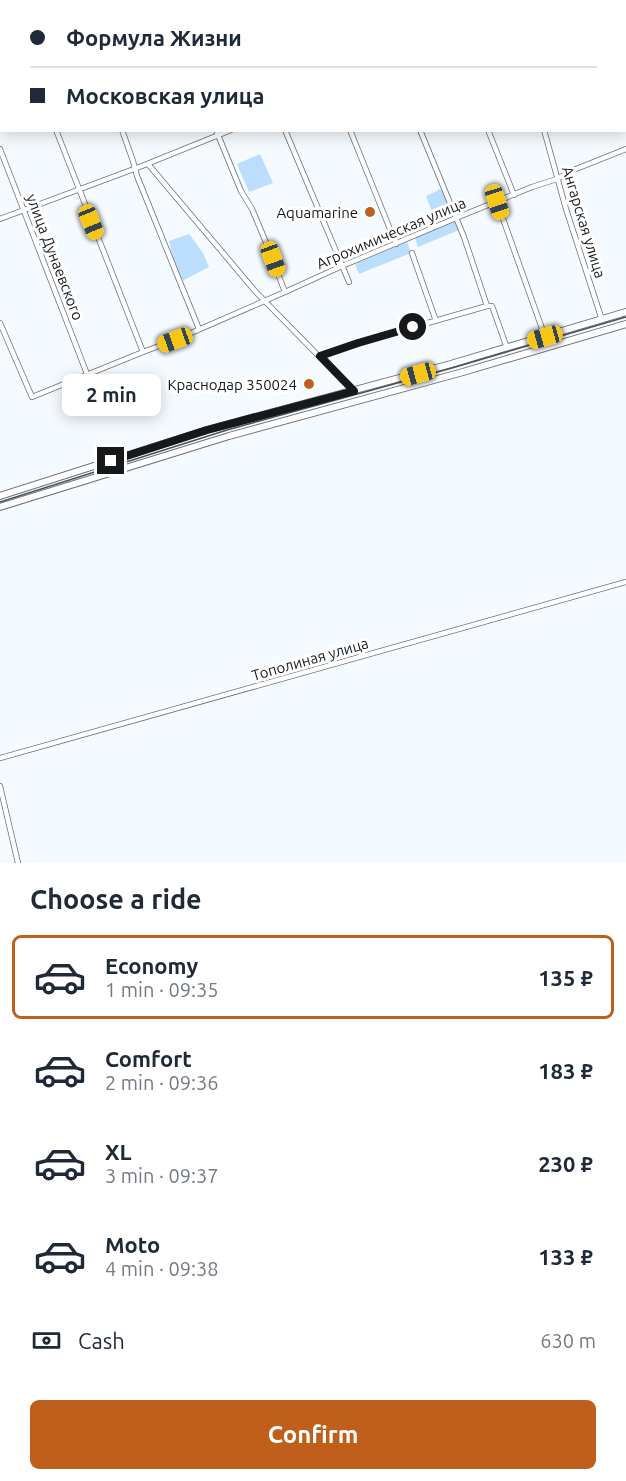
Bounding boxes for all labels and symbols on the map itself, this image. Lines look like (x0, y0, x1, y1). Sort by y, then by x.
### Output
street label: Ангарская улица (559, 164, 609, 280)
car (483, 182, 511, 222)
street label: улица Дунаевского (23, 192, 87, 322)
street label: Агрохимическая улица (314, 194, 468, 272)
car (76, 202, 106, 242)
place label: Aquamarine (276, 204, 358, 221)
marker: Aquamarine (363, 205, 377, 219)
car (258, 239, 288, 279)
route start (399, 313, 426, 340)
car (525, 323, 565, 351)
car (155, 325, 195, 355)
car (398, 361, 438, 387)
callout: 2 min (62, 374, 160, 416)
place label: Краснодар 350024 (167, 376, 297, 393)
marker: Краснодар 350024 (302, 377, 316, 391)
route end (97, 447, 124, 474)
street label: Тополиная улица (250, 634, 370, 684)

